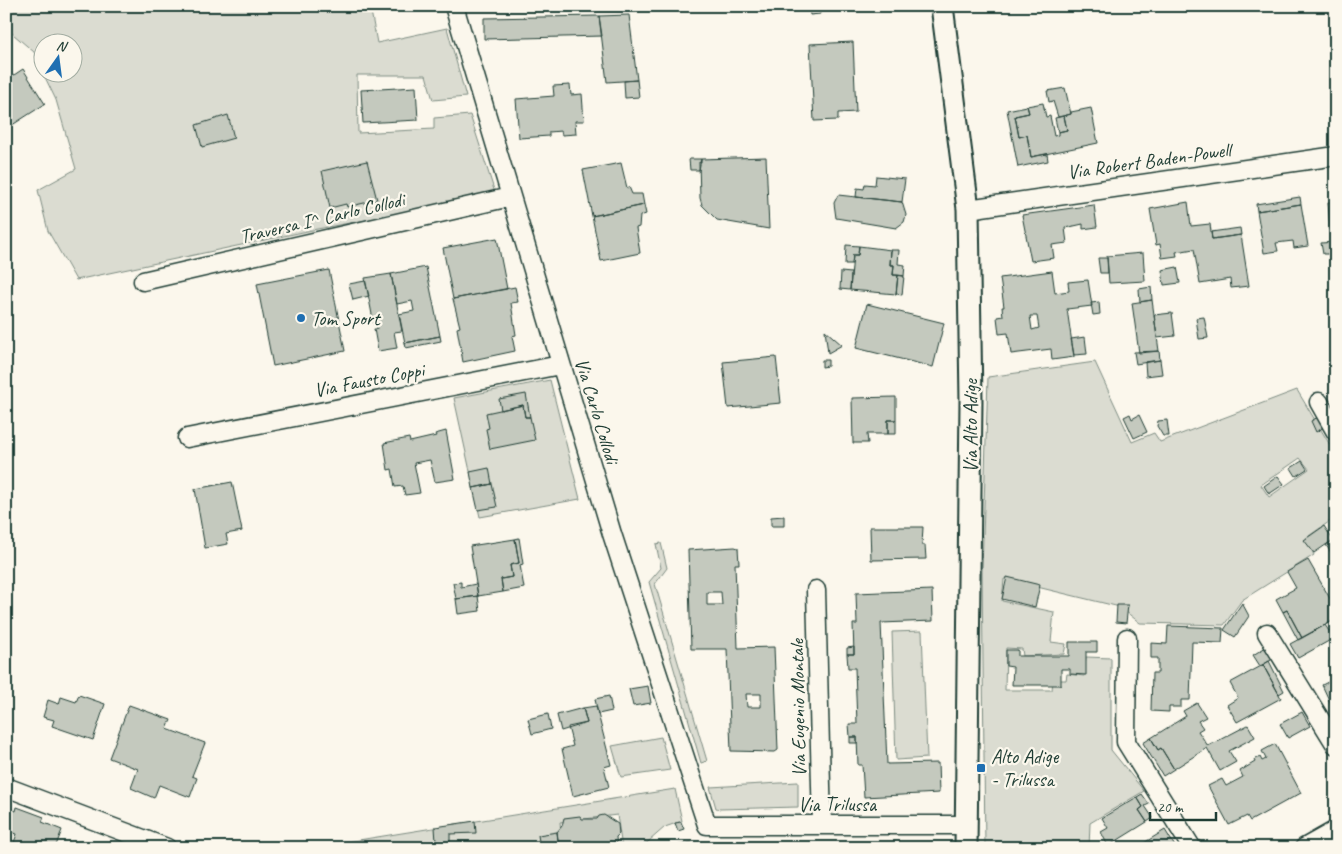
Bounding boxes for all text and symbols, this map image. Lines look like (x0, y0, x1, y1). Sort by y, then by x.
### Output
north arrow (32, 32, 82, 82)
text: N (55, 37, 70, 56)
street label: Via Robert Baden-Powell (1066, 137, 1236, 185)
street label: Traversa I^ Carlo Collodi (237, 186, 409, 249)
place label: Tom Sport (311, 306, 382, 331)
marker: Tom Sport (295, 312, 307, 324)
street label: Via Carlo Collodi (569, 355, 626, 469)
street label: Via Fausto Coppi (312, 357, 428, 403)
street label: Via Alto Adige (958, 378, 983, 473)
street label: Via Eugenio Montale (784, 637, 812, 777)
place label: Alto Adige - Trilussa (991, 744, 1060, 792)
marker: Alto Adige - Trilussa (975, 762, 987, 774)
scale bar (1150, 789, 1216, 821)
street label: Via Trilussa (798, 792, 878, 817)
text: 20 m (1157, 798, 1184, 817)

